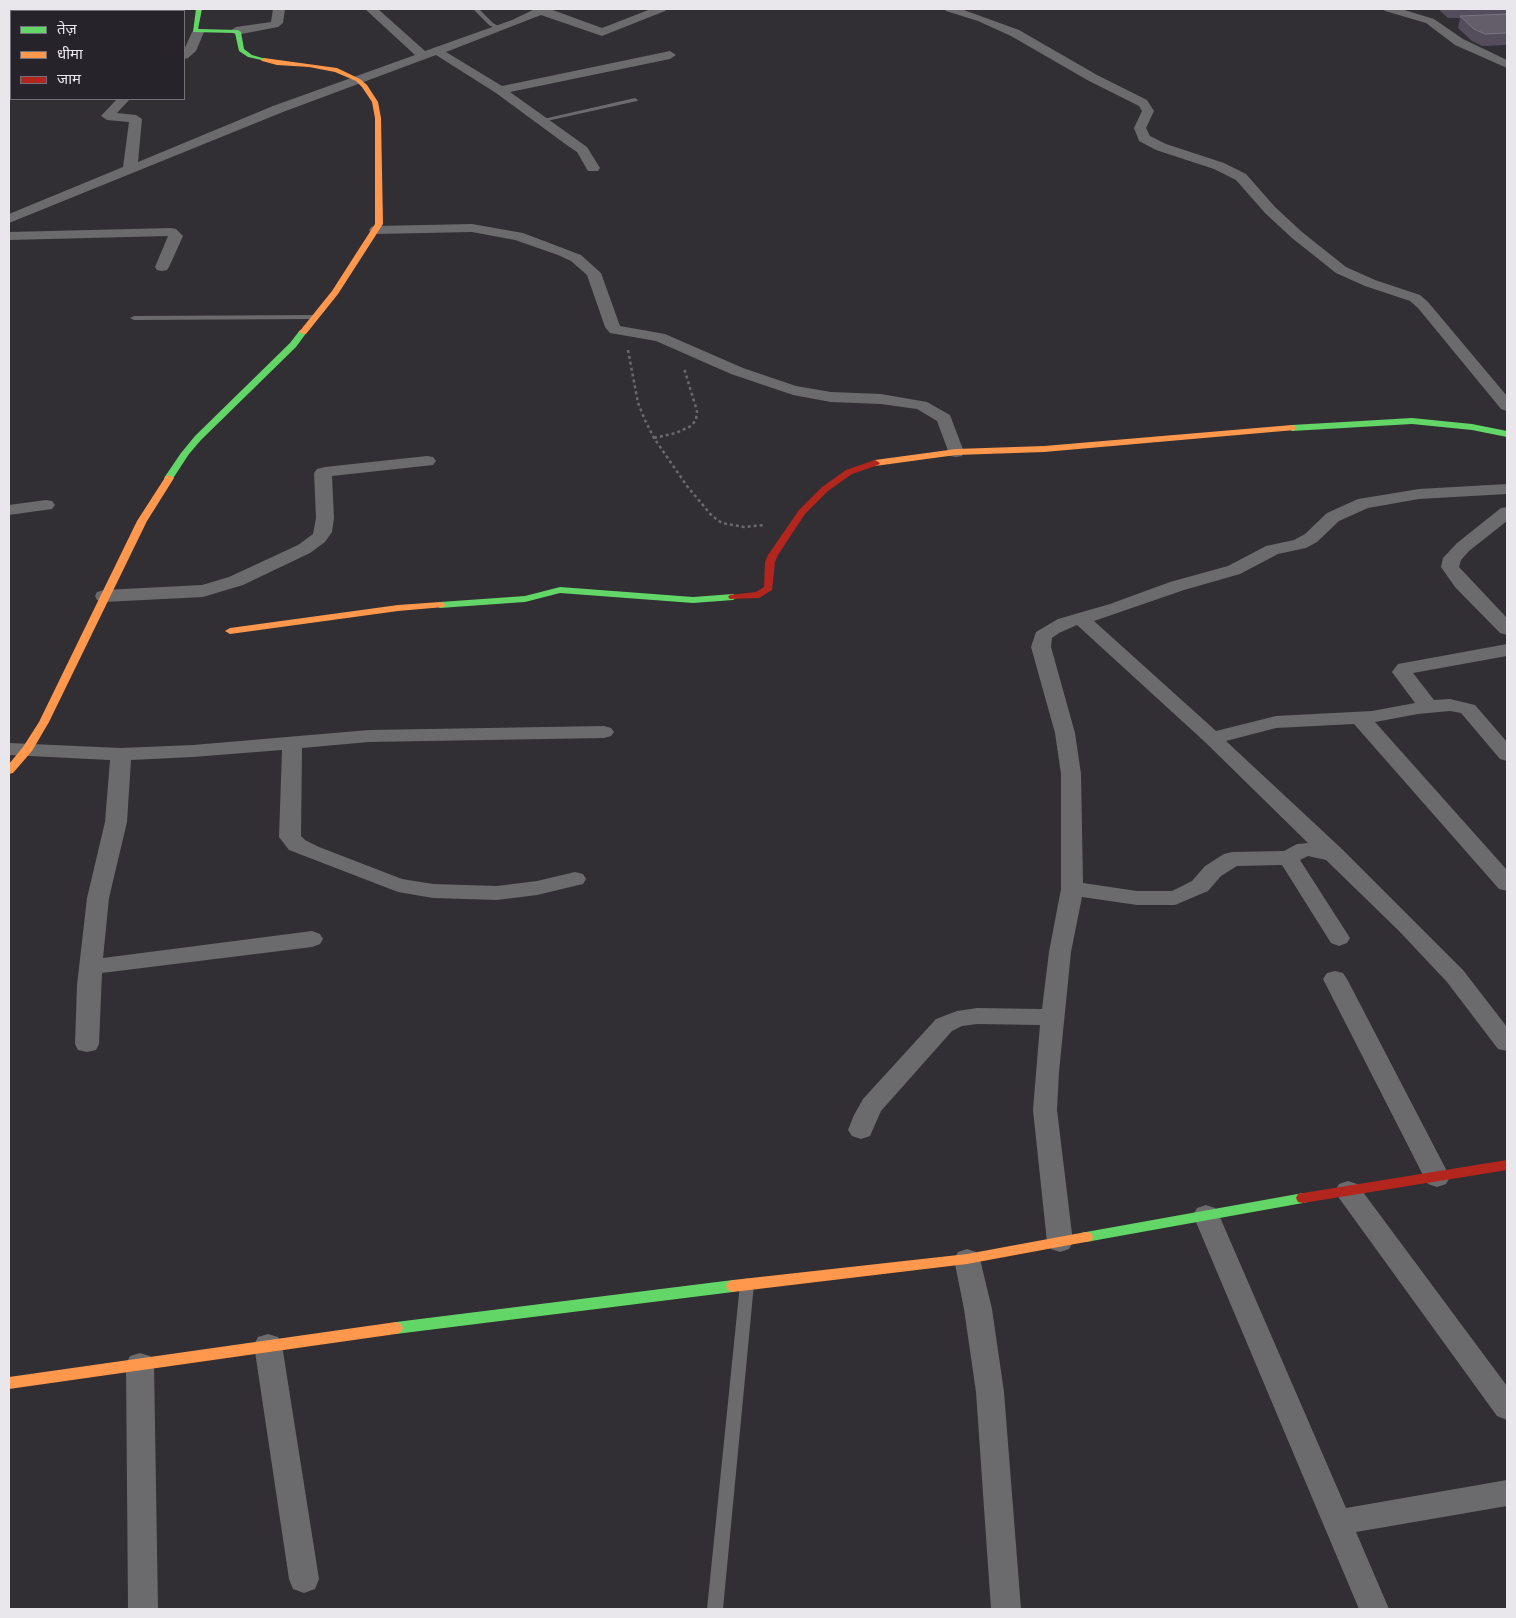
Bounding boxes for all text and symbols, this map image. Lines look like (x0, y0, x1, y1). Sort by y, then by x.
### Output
legend (10, 10, 185, 100)
text: तेज़ (57, 19, 77, 37)
text: धीमा (57, 44, 83, 62)
text: जाम (57, 69, 81, 87)

